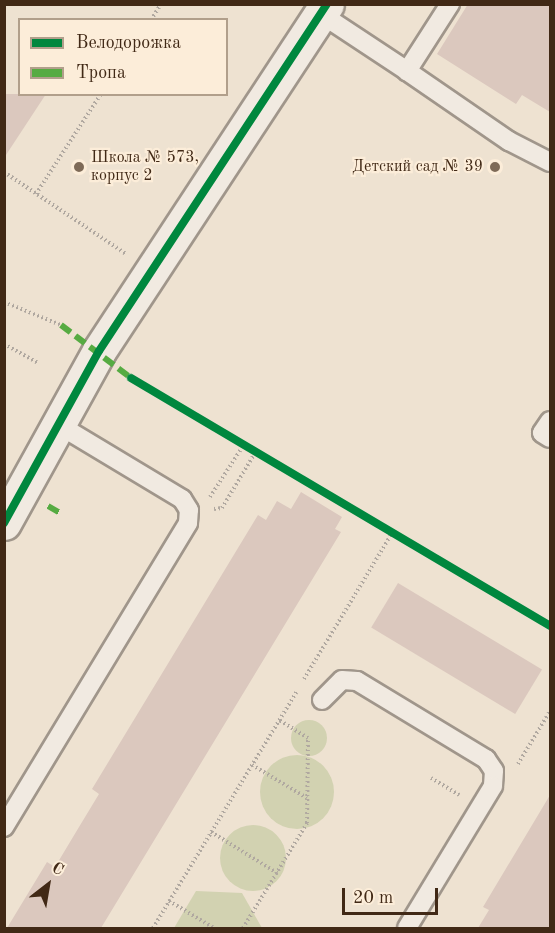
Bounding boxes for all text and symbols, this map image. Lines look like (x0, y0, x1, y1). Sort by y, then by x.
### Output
legend (18, 18, 228, 96)
text: Велодорожка (76, 34, 181, 52)
text: Тропа (76, 64, 126, 82)
place label: Школа № 573, корпус 2 (91, 148, 199, 186)
place label: Детский сад № 39 (352, 157, 483, 177)
marker: Школа № 573, корпус 2 (72, 160, 86, 174)
marker: Детский сад № 39 (488, 160, 502, 174)
north arrow (18, 855, 78, 915)
text: С (49, 860, 66, 879)
scale bar (345, 876, 441, 914)
text: 20 m (353, 889, 393, 907)

